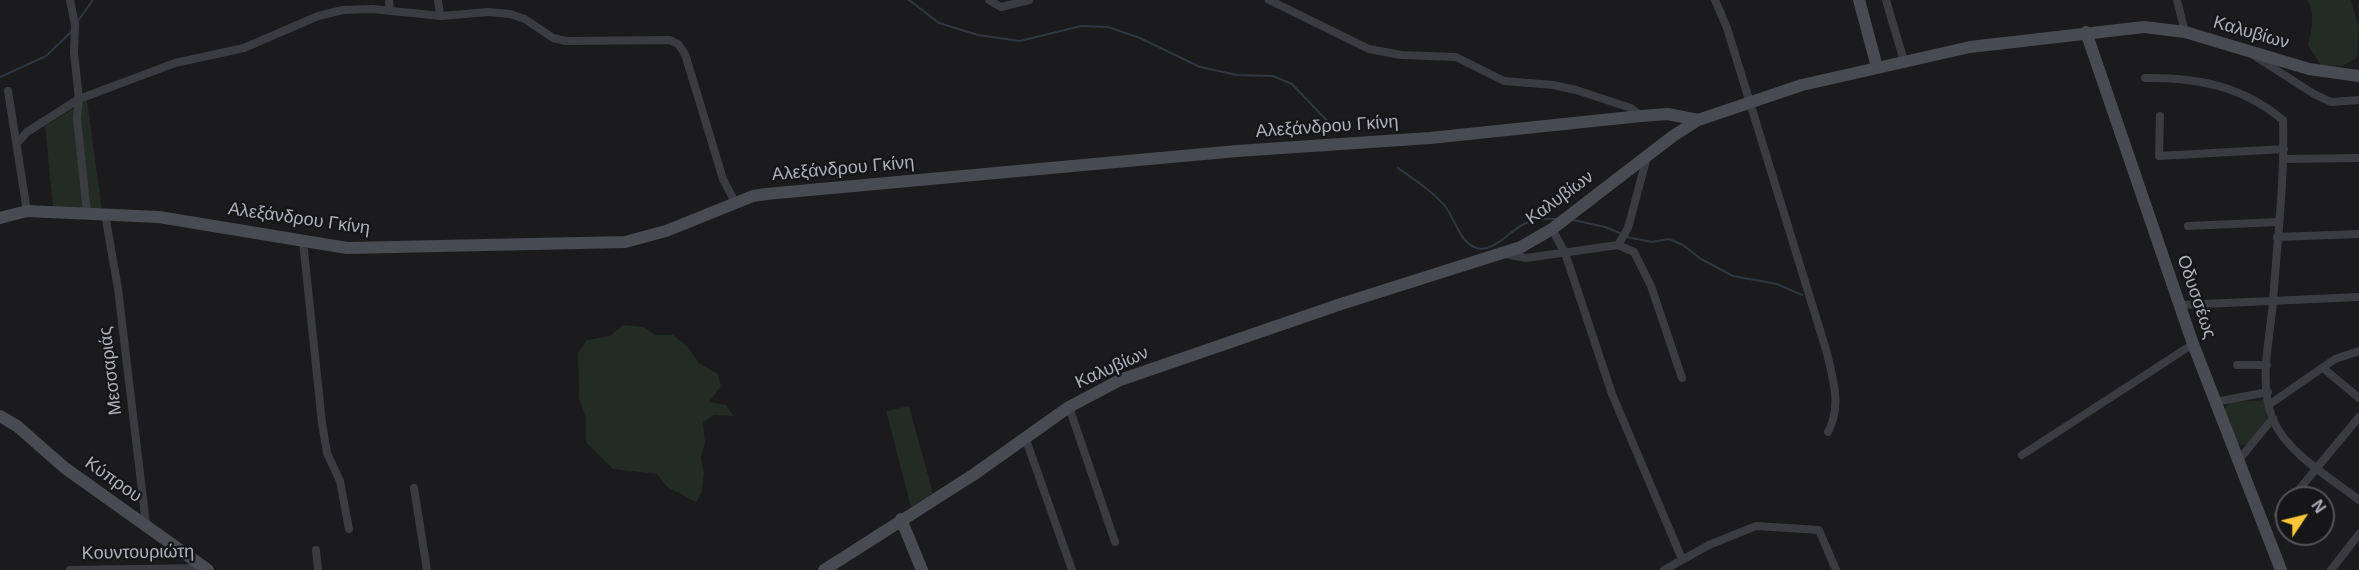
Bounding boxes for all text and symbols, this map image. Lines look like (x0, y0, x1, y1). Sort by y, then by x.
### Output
street label: Καλυβίων (2211, 12, 2291, 54)
street label: Αλεξάνδρου Γκίνη (1255, 111, 1399, 143)
street label: Αλεξάνδρου Γκίνη (771, 152, 915, 186)
street label: Καλυβίων (1522, 166, 1598, 230)
street label: Αλεξάνδρου Γκίνη (227, 198, 371, 240)
street label: Οδυσσέως (2172, 252, 2220, 342)
street label: Μεσσαριάς (95, 326, 127, 416)
street label: Καλυβίων (1072, 342, 1152, 394)
street label: Κύπρου (80, 453, 146, 507)
north arrow (2275, 486, 2335, 546)
text: N (2308, 497, 2329, 516)
street label: Κουντουριώτη (82, 541, 194, 565)

